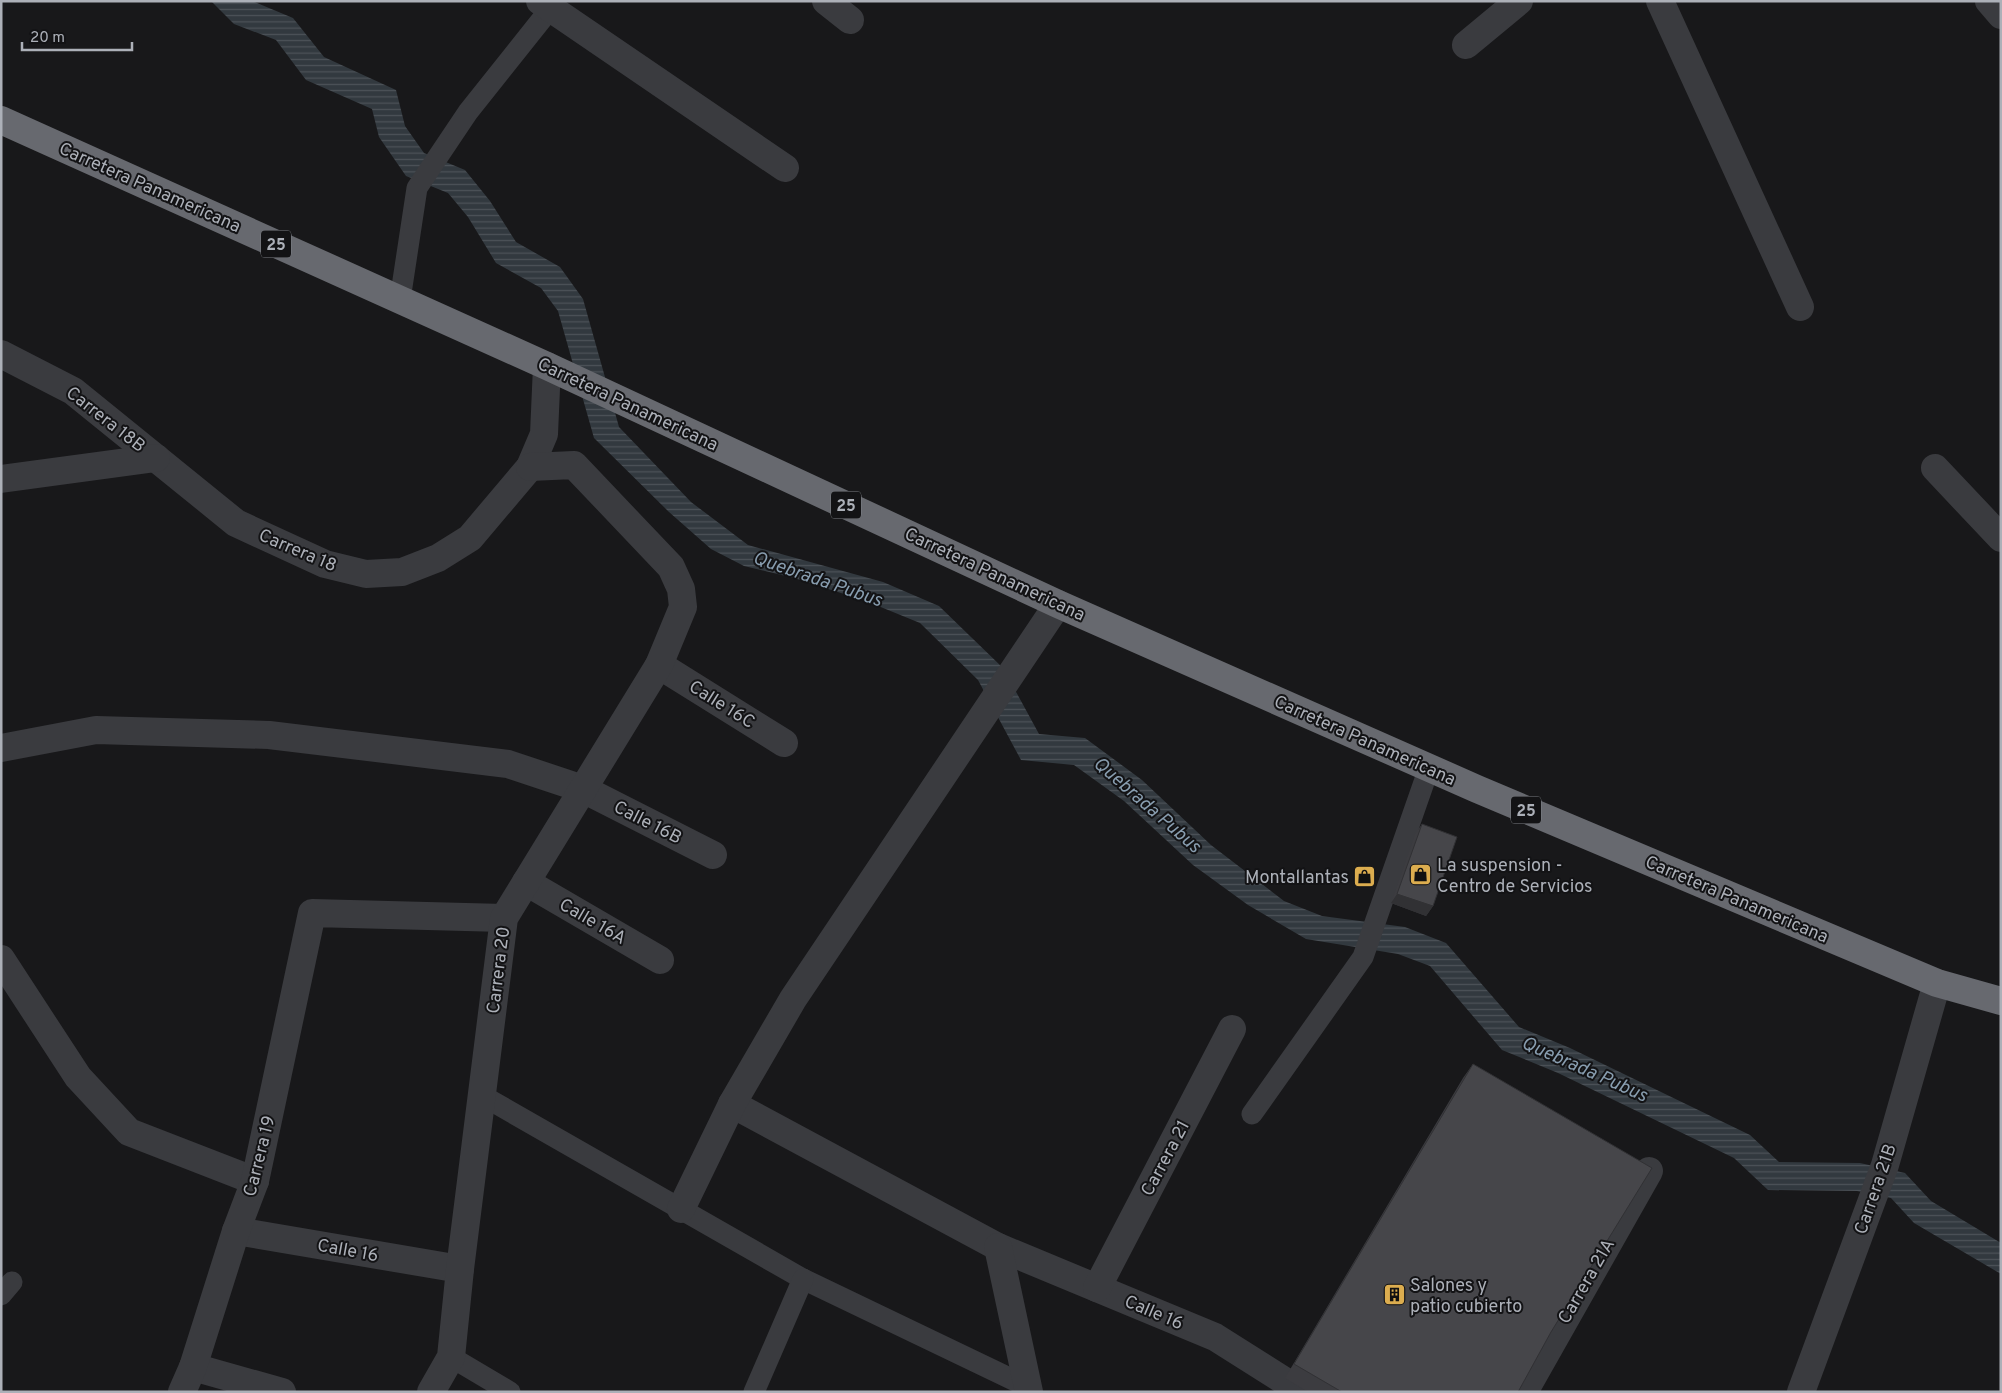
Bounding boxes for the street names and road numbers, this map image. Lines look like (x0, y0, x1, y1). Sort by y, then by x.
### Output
street label: Carretera Panamericana (55, 138, 244, 239)
road number: 25 (261, 230, 291, 258)
street label: Carretera Panamericana (533, 353, 721, 457)
street label: Carrera 18B (61, 382, 149, 458)
road number: 25 (831, 492, 861, 518)
street label: Carretera Panamericana (900, 523, 1088, 627)
street label: Carrera 18 (255, 525, 340, 578)
street label: Calle 16C (684, 676, 758, 735)
street label: Carretera Panamericana (1270, 691, 1459, 792)
street label: Calle 16B (609, 796, 685, 850)
road number: 25 (1511, 796, 1541, 824)
street label: Carretera Panamericana (1641, 851, 1832, 949)
street label: Calle 16A (555, 894, 630, 951)
street label: Carrera 20 (483, 925, 516, 1015)
street label: Carrera 19 (239, 1114, 282, 1199)
street label: Carrera 21 (1137, 1117, 1196, 1201)
street label: Carrera 21B (1850, 1141, 1903, 1238)
street label: Calle 16 (315, 1235, 380, 1268)
street label: Carrera 21A (1554, 1235, 1621, 1328)
street label: Calle 16 (1120, 1291, 1186, 1336)

